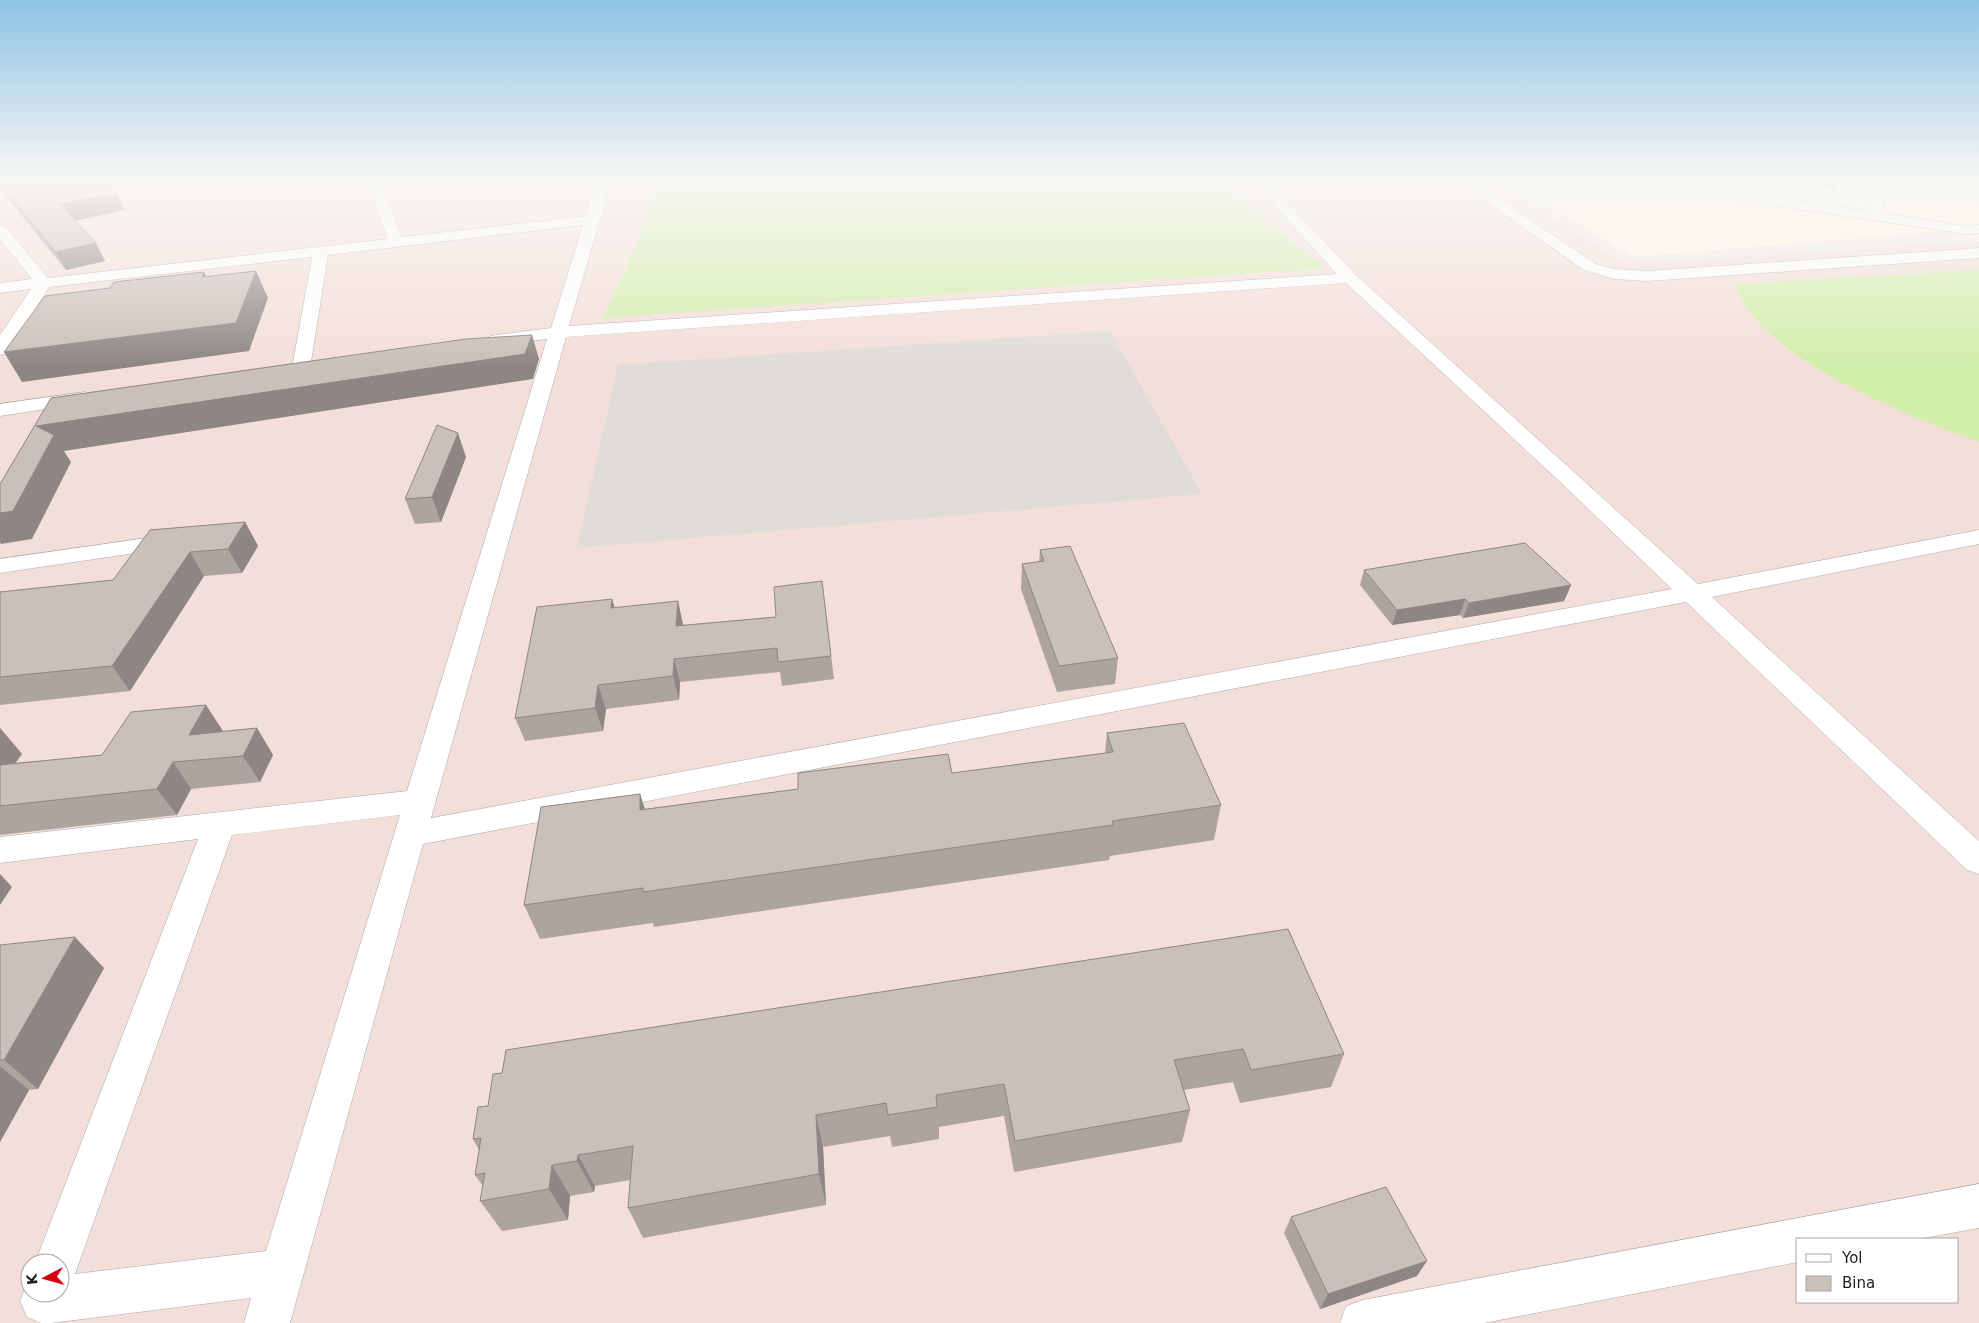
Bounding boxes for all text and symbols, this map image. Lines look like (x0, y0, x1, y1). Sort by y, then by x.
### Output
legend (1796, 1238, 1959, 1303)
text: Yol (1841, 1249, 1863, 1267)
north arrow (20, 1253, 70, 1303)
text: K (23, 1272, 41, 1286)
text: Bina (1842, 1274, 1875, 1292)

